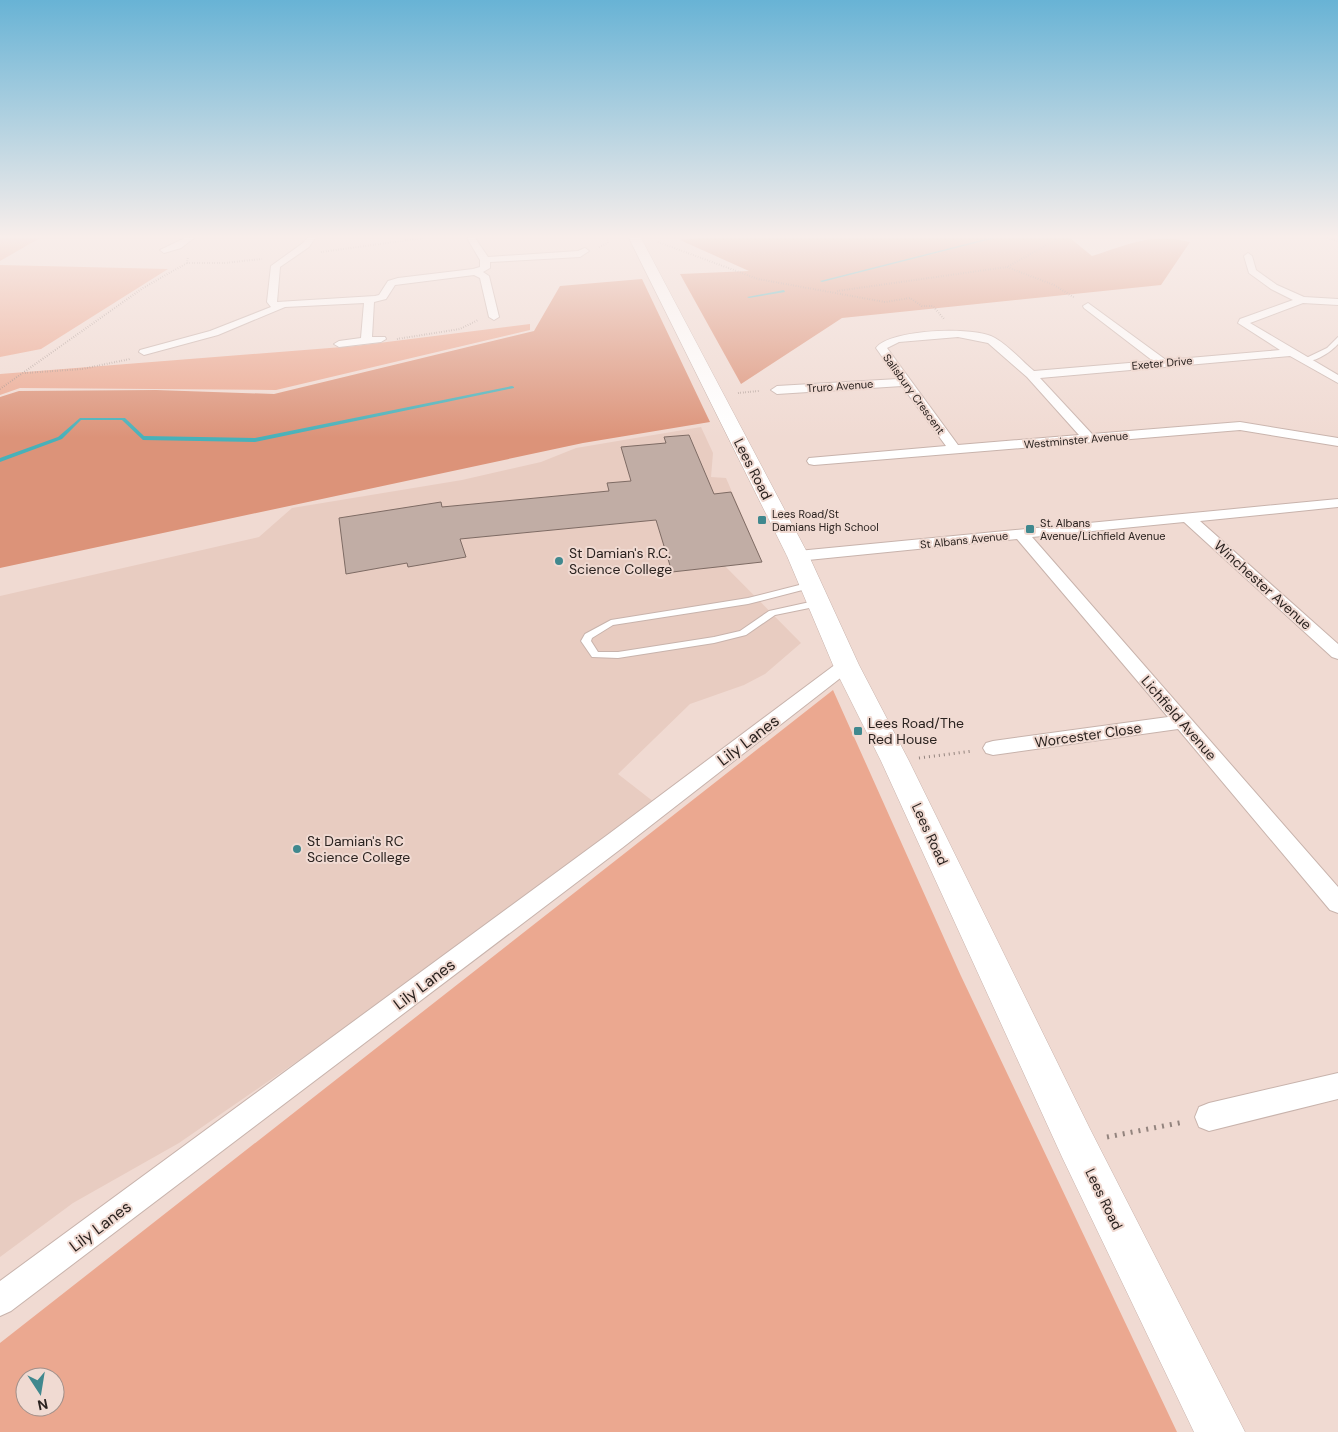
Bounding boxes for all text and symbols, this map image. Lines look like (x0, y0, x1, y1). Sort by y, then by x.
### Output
street label: Salisbury Crescent (880, 351, 948, 437)
street label: Exeter Drive (1131, 353, 1193, 373)
street label: Truro Avenue (806, 377, 874, 395)
street label: Westminster Avenue (1023, 428, 1129, 452)
street label: Lees Road (730, 435, 776, 503)
place label: Lees Road/St Damians High School (772, 507, 879, 534)
marker: Lees Road/St Damians High School (756, 514, 768, 526)
place label: St. Albans Avenue/Lichfield Avenue (1040, 516, 1165, 543)
marker: St. Albans Avenue/Lichfield Avenue (1024, 523, 1036, 535)
street label: St Albans Avenue (919, 528, 1009, 552)
street label: Winchester Avenue (1210, 536, 1316, 634)
place label: St Damian's R.C. Science College (569, 544, 672, 578)
marker: St Damian's R.C. Science College (553, 555, 565, 567)
street label: Lichfield Avenue (1137, 672, 1221, 764)
street label: Lily Lanes (713, 710, 784, 771)
place label: Lees Road/The Red House (868, 714, 964, 748)
street label: Worcester Close (1034, 719, 1142, 751)
marker: Lees Road/The Red House (852, 725, 864, 737)
street label: Lees Road (908, 800, 952, 868)
place label: St Damian's RC Science College (307, 832, 410, 866)
marker: St Damian's RC Science College (291, 843, 303, 855)
street label: Lily Lanes (389, 954, 460, 1015)
street label: Lees Road (1081, 1165, 1127, 1233)
street label: Lily Lanes (65, 1196, 136, 1257)
north arrow (15, 1367, 65, 1417)
text: N (36, 1395, 50, 1415)

